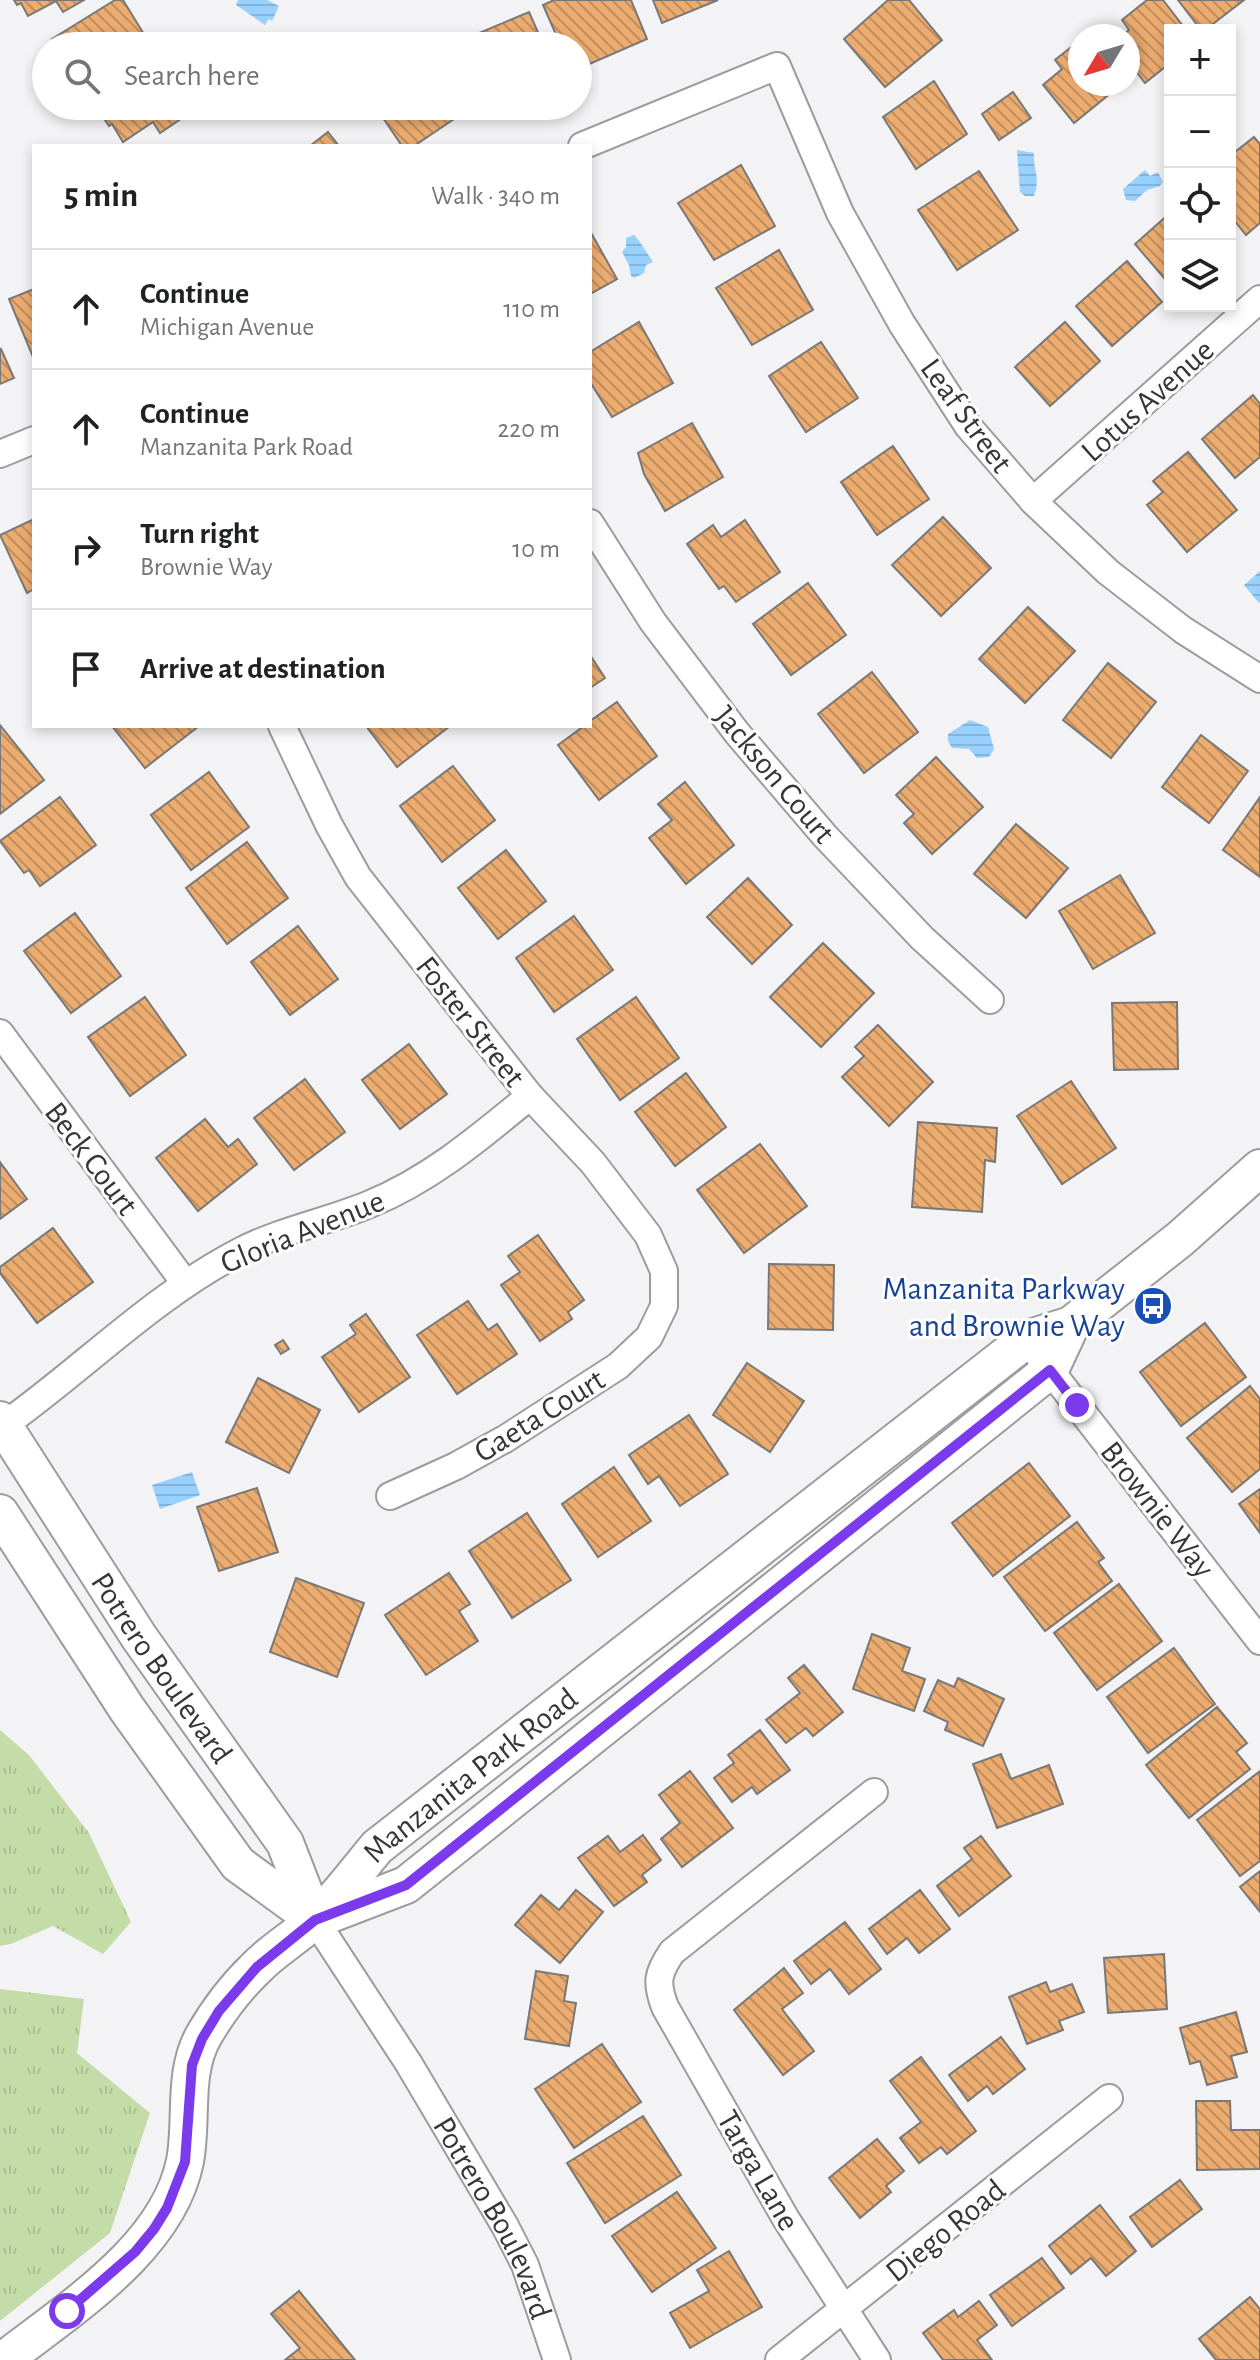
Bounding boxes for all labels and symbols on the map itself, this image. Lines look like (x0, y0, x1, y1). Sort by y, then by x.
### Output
north arrow (1068, 24, 1140, 96)
street label: Lotus Avenue (1075, 333, 1220, 468)
street label: Leaf Street (914, 353, 1018, 479)
street label: Jackson Court (708, 700, 841, 849)
street label: Foster Street (410, 950, 531, 1093)
street label: Beck Court (39, 1096, 144, 1221)
street label: Gloria Avenue (216, 1185, 389, 1279)
place label: Manzanita Parkway and Brownie Way (883, 1273, 1125, 1342)
bus stop icon: Manzanita Parkway and Brownie Way (1132, 1285, 1174, 1327)
street label: Gaeta Court (469, 1363, 610, 1468)
route end (1059, 1387, 1095, 1423)
street label: Brownie Way (1094, 1435, 1220, 1584)
street label: Potrero Boulevard (85, 1567, 238, 1769)
street label: Manzanita Park Road (357, 1682, 583, 1868)
street label: Targa Lane (711, 2105, 805, 2236)
street label: Potrero Boulevard (427, 2112, 557, 2323)
street label: Diego Road (880, 2173, 1011, 2288)
route start (49, 2293, 85, 2329)

